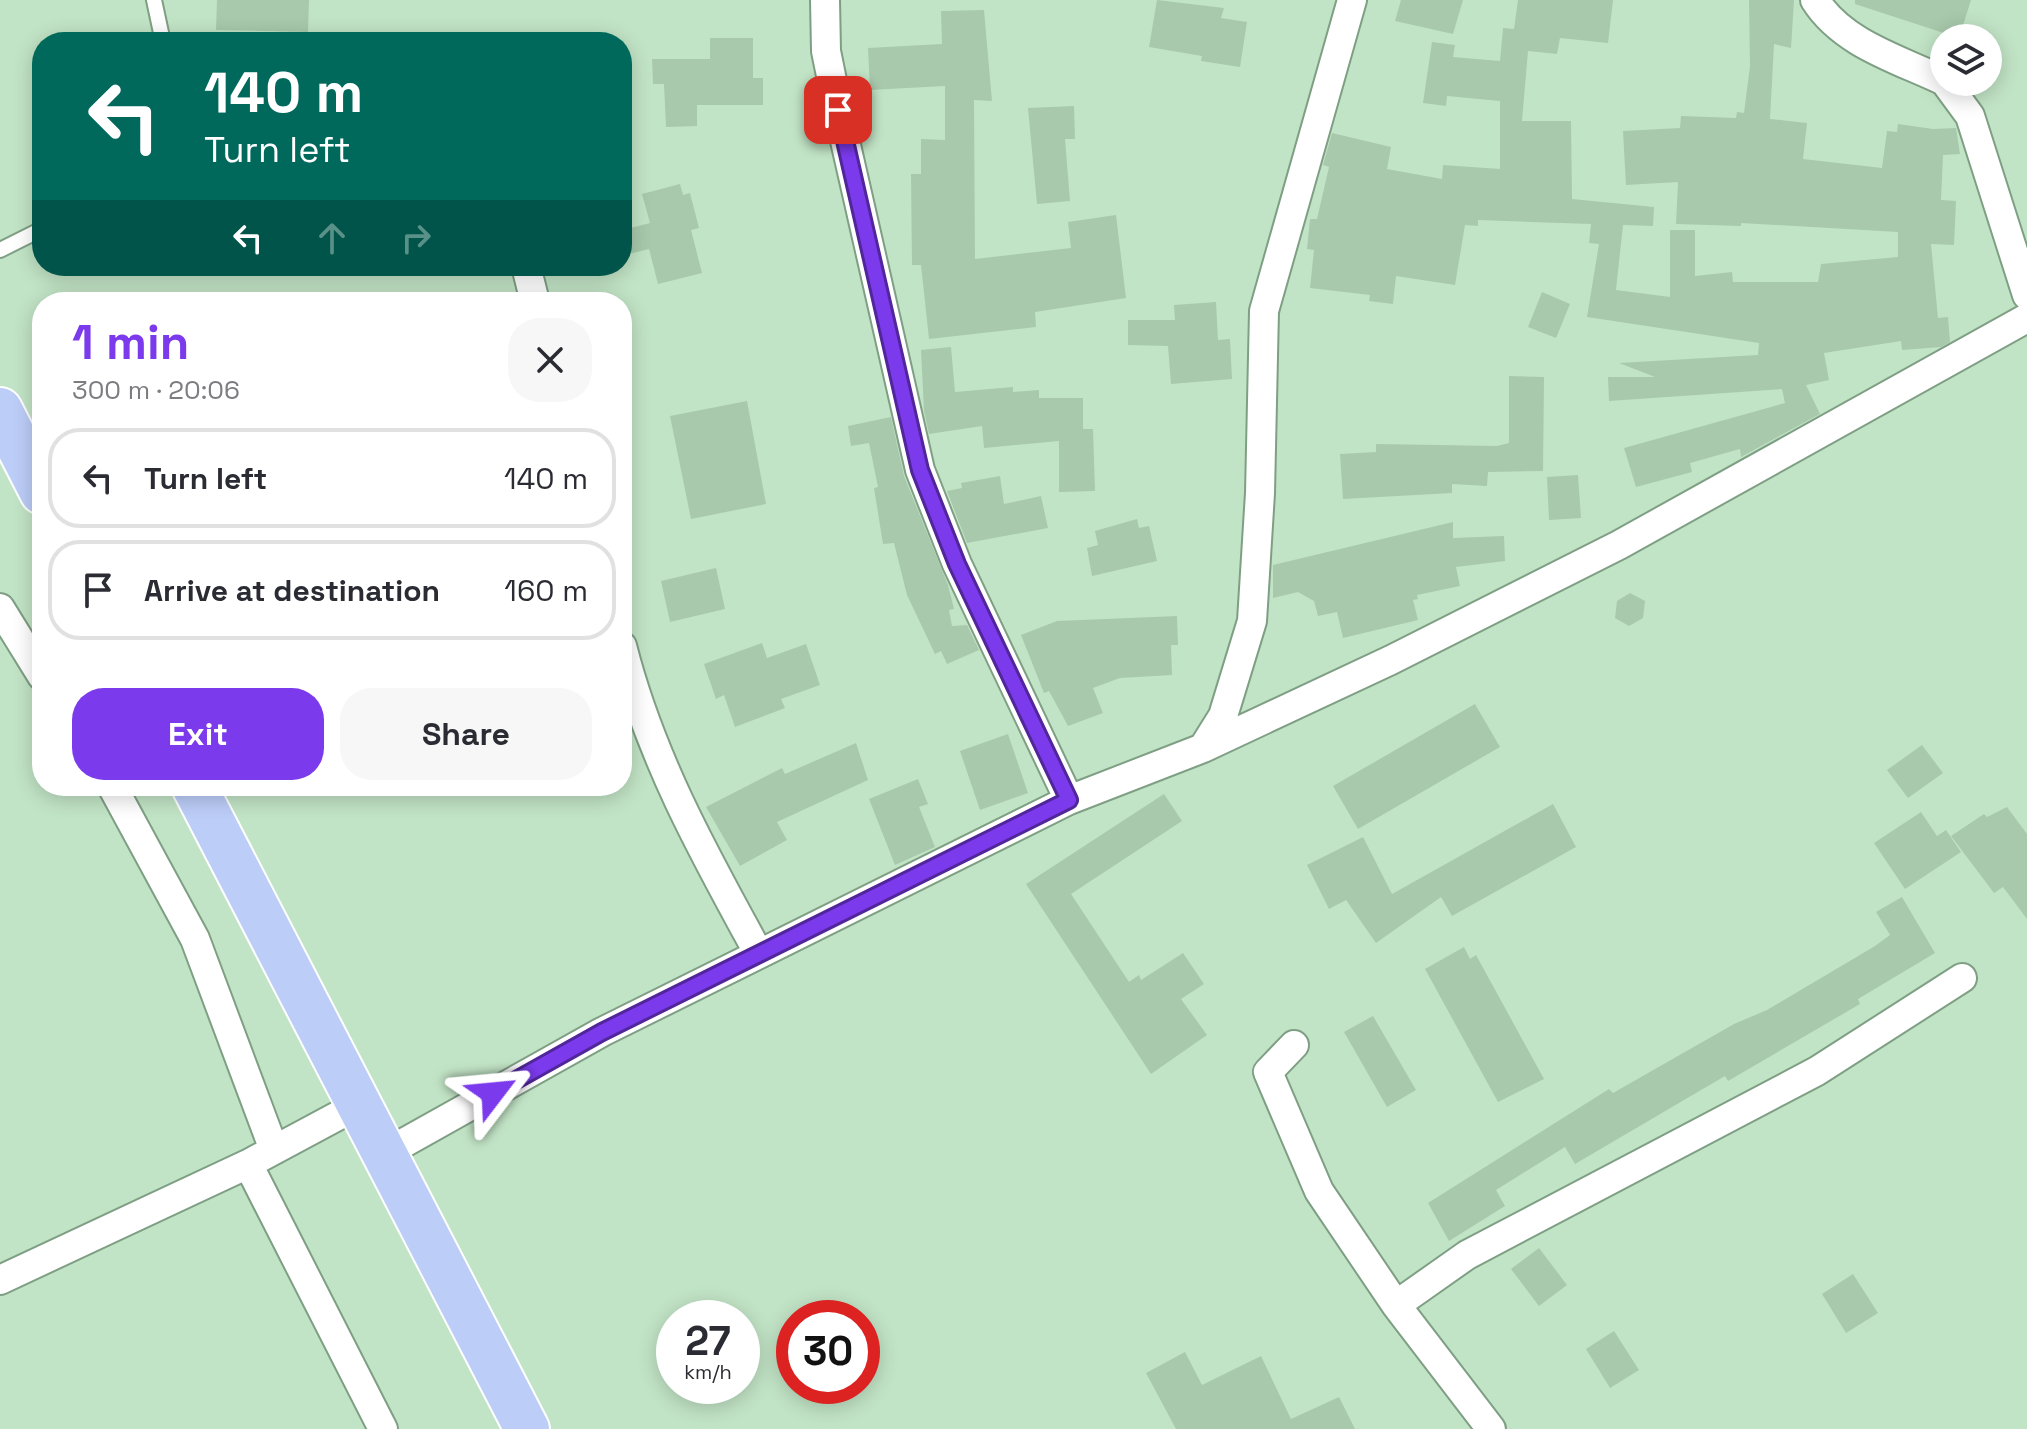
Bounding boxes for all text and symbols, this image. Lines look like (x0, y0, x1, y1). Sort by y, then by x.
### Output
map controls (1930, 24, 2002, 96)
button: layers (1930, 24, 2002, 96)
text: 140 m (204, 57, 363, 128)
icon: left (72, 64, 176, 168)
pin (804, 76, 872, 144)
icon: arrive (816, 88, 860, 132)
text: Turn left (204, 127, 351, 173)
icon: left (226, 216, 270, 260)
icon: ahead (310, 216, 354, 260)
icon: right (394, 216, 438, 260)
text: 1 min (72, 312, 189, 373)
button: close (508, 318, 592, 402)
text: 300 m · 20:06 (72, 373, 240, 407)
icon: left (76, 456, 120, 500)
text: Turn left (144, 459, 267, 498)
text: 140 m (504, 459, 588, 498)
icon: arrive (76, 568, 120, 612)
text: Arrive at destination (144, 571, 440, 610)
text: 160 m (504, 571, 588, 610)
button: Exit (72, 688, 324, 780)
button: Share (340, 688, 592, 780)
position arrow (451, 1051, 535, 1135)
speed limit sign: 30 (776, 1300, 880, 1404)
text: 27 (685, 1316, 731, 1367)
text: km/h (684, 1359, 732, 1385)

